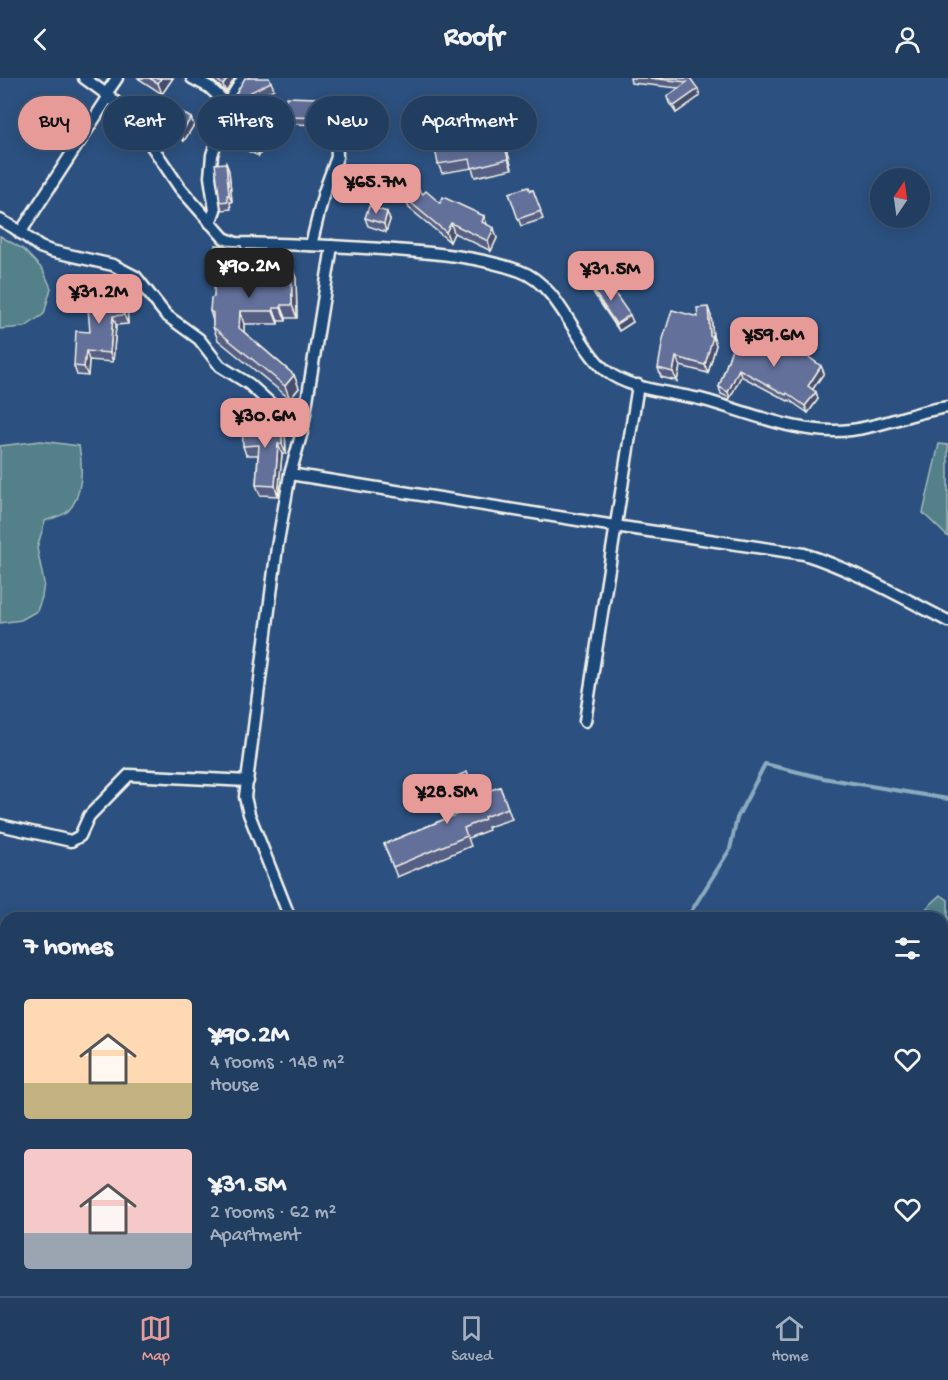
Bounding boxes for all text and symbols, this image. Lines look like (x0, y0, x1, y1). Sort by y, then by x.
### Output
icon: back (24, 23, 57, 56)
text: Roofr (444, 23, 504, 55)
icon: person (891, 23, 924, 56)
chip: Buy (18, 96, 91, 150)
chip: Rent (103, 96, 185, 150)
chip: Filters (197, 96, 294, 150)
chip: New (306, 96, 389, 150)
chip: Apartment (401, 96, 537, 150)
pin: ¥65.7M (327, 164, 425, 215)
north arrow (870, 168, 930, 228)
map controls (870, 168, 930, 228)
text: ¥65.7M (346, 172, 406, 195)
pin: ¥90.2M (200, 248, 298, 299)
pin: ¥31.5M (562, 251, 660, 302)
text: ¥90.2M (219, 256, 279, 279)
text: ¥31.5M (582, 259, 640, 282)
pin: ¥31.2M (50, 274, 148, 325)
text: ¥31.2M (70, 282, 128, 305)
pin: ¥59.6M (725, 317, 823, 368)
text: ¥59.6M (744, 325, 804, 348)
pin: ¥30.6M (216, 398, 314, 449)
text: ¥30.6M (234, 406, 296, 429)
pin: ¥28.5M (398, 774, 496, 825)
text: ¥28.5M (417, 782, 477, 805)
icon: filters (891, 932, 924, 965)
text: 7 homes (24, 933, 113, 964)
text: ¥90.2M (210, 1021, 289, 1052)
icon: home (72, 1023, 144, 1095)
icon: heart (891, 1043, 924, 1076)
text: 4 rooms · 148 m² (210, 1052, 345, 1075)
text: House (210, 1075, 259, 1098)
text: ¥31.5M (210, 1171, 286, 1202)
icon: home (72, 1173, 144, 1245)
icon: heart (891, 1193, 924, 1226)
text: 2 rooms · 62 m² (210, 1202, 337, 1225)
text: Apartment (210, 1225, 300, 1248)
tab: Map (139, 1312, 172, 1367)
tab: Saved (451, 1312, 492, 1367)
tab: Home (771, 1312, 808, 1367)

